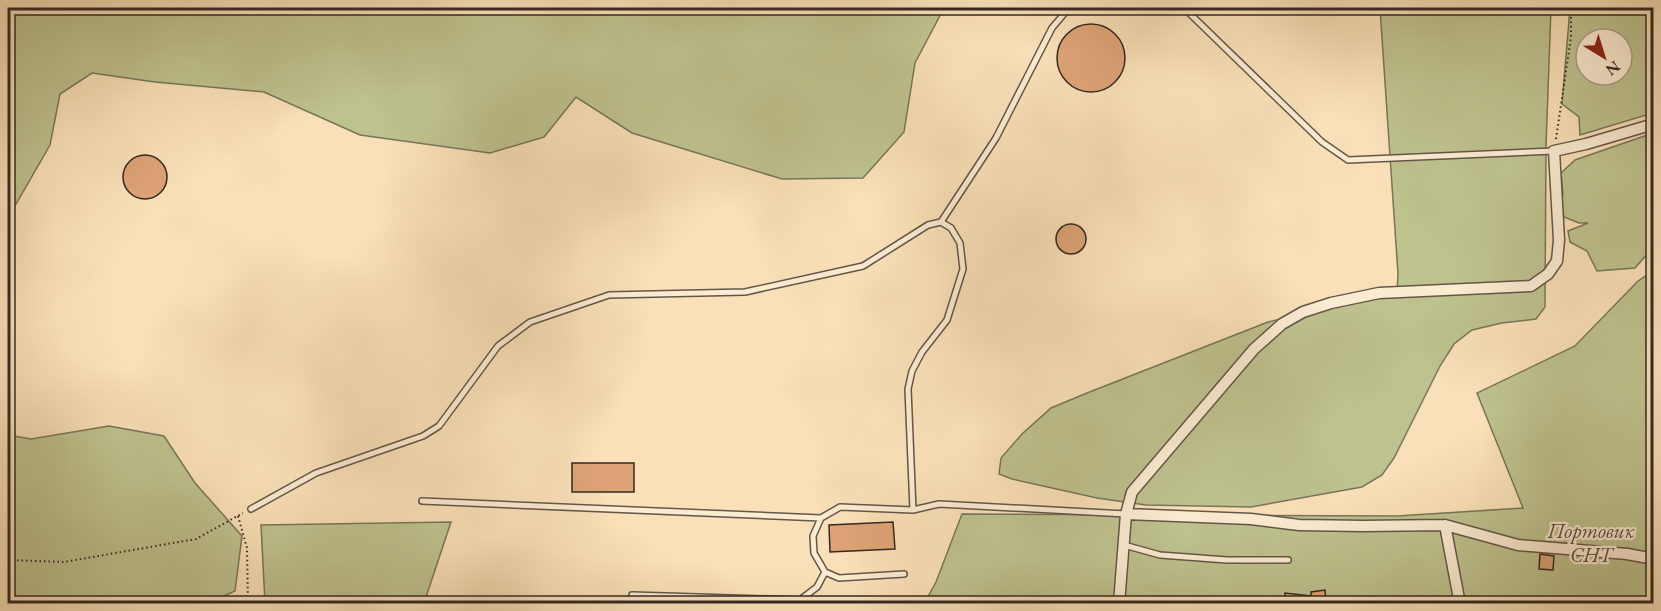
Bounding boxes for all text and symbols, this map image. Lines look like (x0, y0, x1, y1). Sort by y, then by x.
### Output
north arrow (1574, 27, 1634, 87)
text: N (1601, 56, 1624, 81)
park label: Портовик СНТ (1546, 517, 1635, 568)

